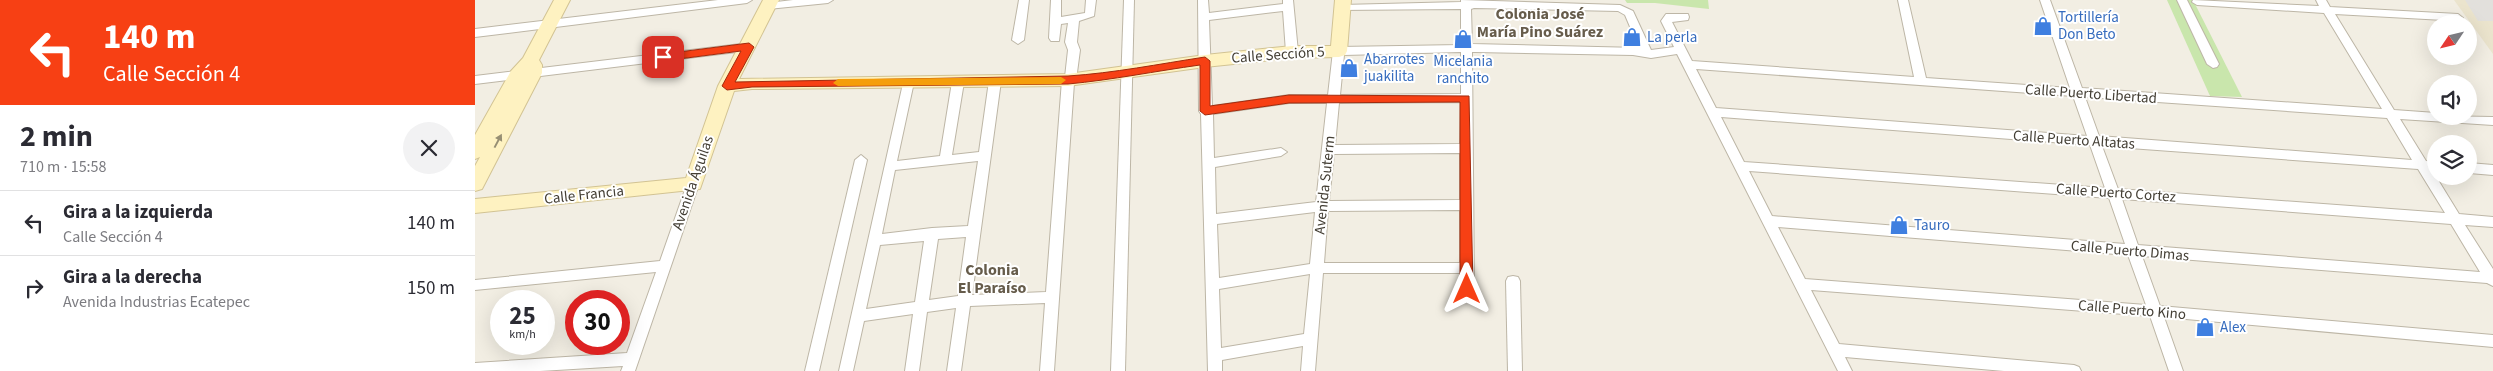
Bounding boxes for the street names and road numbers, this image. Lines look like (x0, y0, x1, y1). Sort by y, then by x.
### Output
street label: Calle Sección 5 (1231, 41, 1325, 69)
street label: Calle Puerto Libertad (2024, 79, 2158, 109)
street label: Calle Puerto Altatas (2012, 125, 2136, 155)
street label: Avenida Águilas (667, 133, 719, 233)
street label: Avenida Suterm (1309, 135, 1341, 235)
street label: Calle Puerto Cortez (2055, 178, 2177, 208)
street label: Calle Francia (543, 180, 625, 210)
street label: Calle Puerto Dimas (2070, 235, 2190, 267)
street label: Calle Puerto Kino (2077, 295, 2187, 325)

